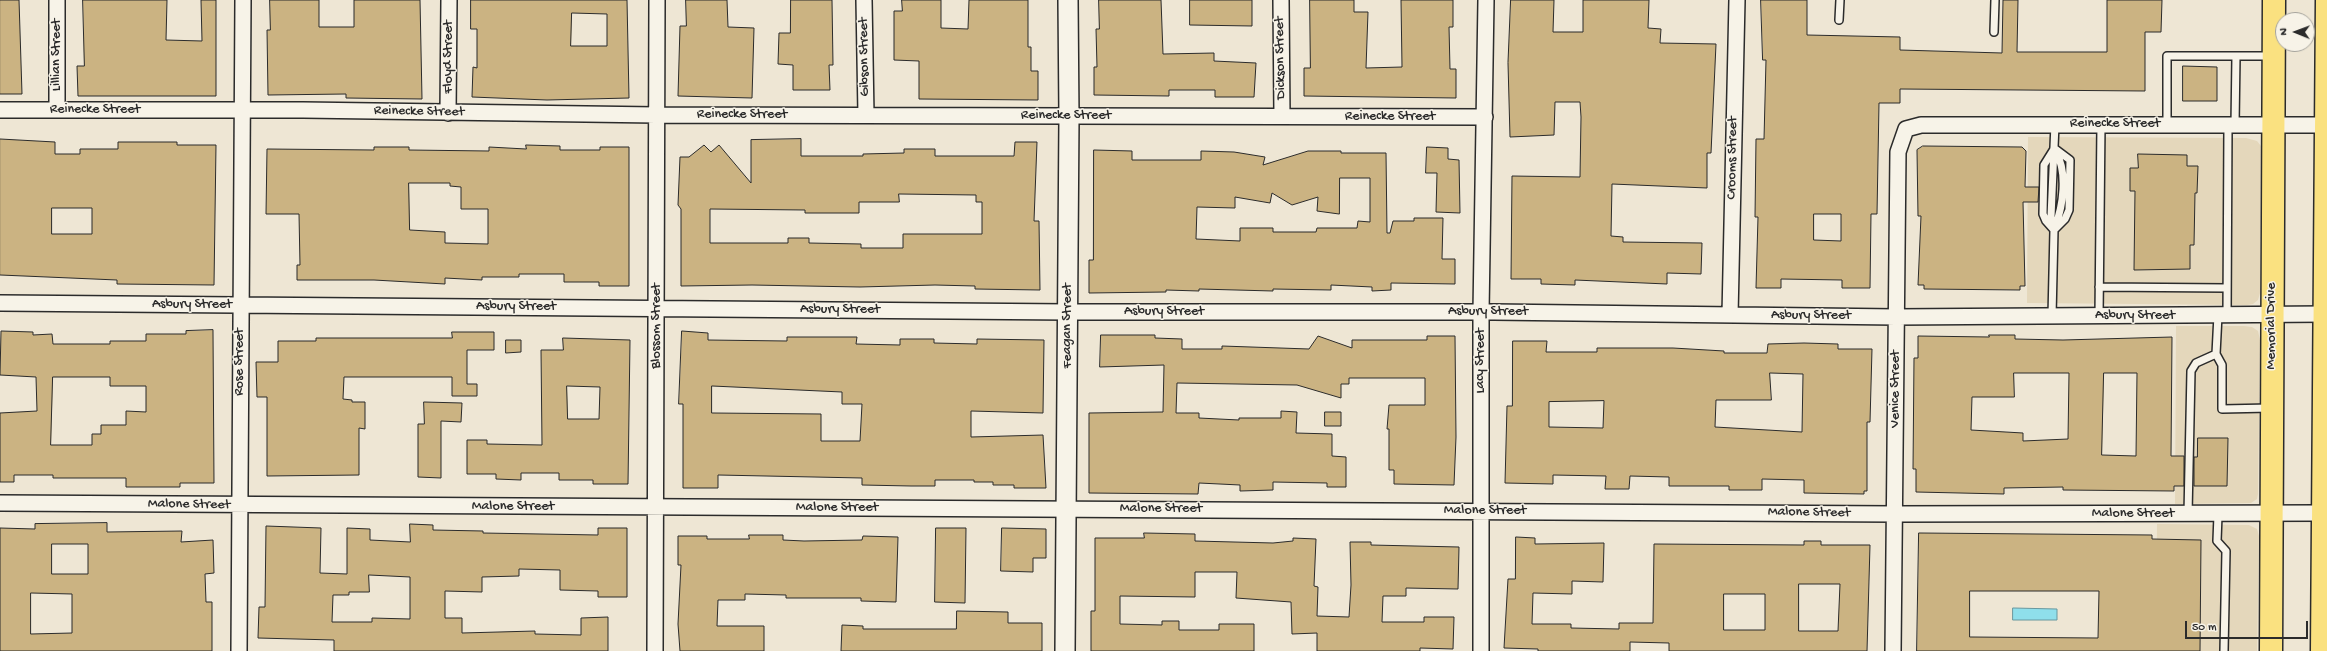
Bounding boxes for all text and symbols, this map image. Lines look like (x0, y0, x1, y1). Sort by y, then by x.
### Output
north arrow (2275, 12, 2315, 52)
street label: Dickson Street (1272, 16, 1290, 100)
street label: Gibson Street (856, 17, 874, 97)
street label: Lillian Street (49, 19, 65, 91)
street label: Floyd Street (441, 20, 457, 94)
text: N (2278, 28, 2290, 36)
street label: Reinecke Street (50, 102, 140, 118)
street label: Reinecke Street (374, 103, 464, 121)
street label: Reinecke Street (697, 107, 787, 123)
street label: Reinecke Street (1021, 108, 1111, 124)
street label: Reinecke Street (1345, 109, 1435, 125)
street label: Crooms Street (1724, 116, 1742, 200)
street label: Reinecke Street (2070, 116, 2160, 132)
street label: Blossom Street (649, 283, 665, 369)
street label: Feagan Street (1060, 283, 1076, 369)
street label: Memorial Drive (2264, 283, 2280, 369)
street label: Asbury Street (152, 297, 232, 313)
street label: Asbury Street (476, 299, 556, 315)
street label: Asbury Street (800, 302, 880, 318)
street label: Asbury Street (1124, 304, 1204, 320)
street label: Asbury Street (1448, 304, 1528, 320)
street label: Asbury Street (1771, 308, 1851, 324)
street label: Asbury Street (2095, 308, 2175, 324)
street label: Rose Street (232, 328, 248, 396)
street label: Lacy Street (1473, 328, 1489, 394)
street label: Venice Street (1888, 350, 1904, 428)
street label: Malone Street (148, 496, 230, 514)
street label: Malone Street (472, 499, 554, 515)
street label: Malone Street (796, 500, 878, 516)
street label: Malone Street (1120, 501, 1202, 517)
street label: Malone Street (1444, 503, 1526, 519)
street label: Malone Street (1768, 504, 1850, 522)
street label: Malone Street (2092, 506, 2174, 522)
scale bar (2187, 613, 2310, 639)
text: 50 m (2192, 621, 2217, 635)

